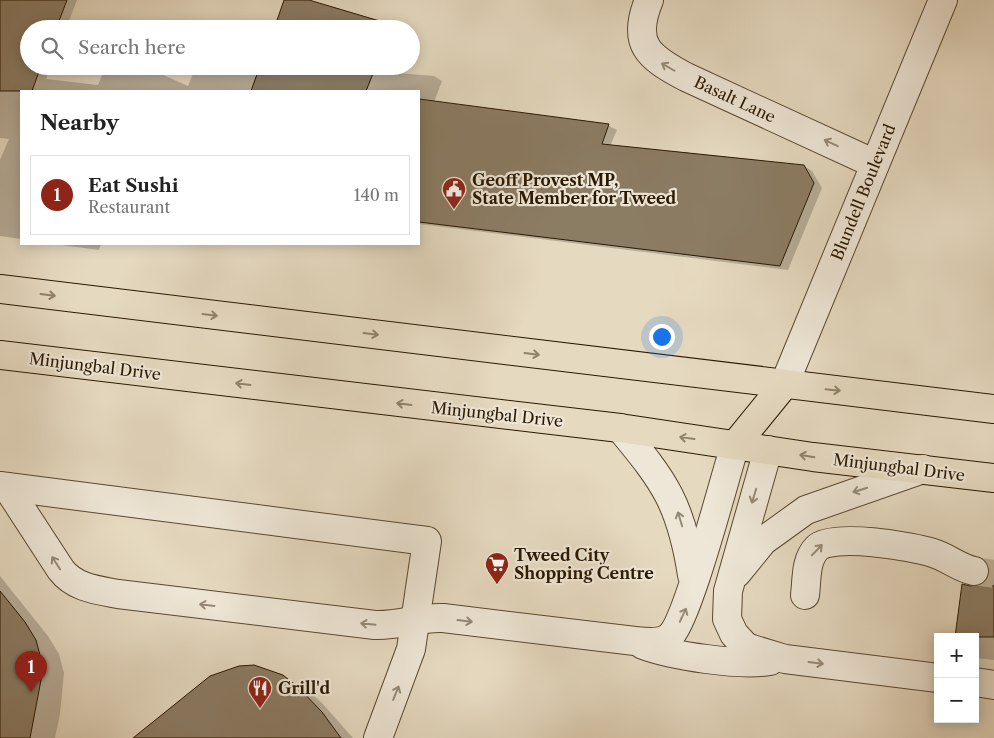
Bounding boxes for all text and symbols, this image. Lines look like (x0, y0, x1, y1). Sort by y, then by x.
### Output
search box (20, 20, 420, 75)
icon: search (38, 34, 66, 62)
text: Search here (78, 36, 186, 59)
one-way arrow (660, 62, 675, 72)
street label: Basalt Lane (691, 71, 779, 127)
text: Nearby (40, 110, 119, 135)
street label: Blundell Boulevard (827, 121, 900, 263)
one-way arrow (824, 138, 839, 148)
place label: Geoff Provest MP, State Member for Tweed (472, 170, 677, 208)
text: Eat Sushi (88, 174, 179, 197)
public building icon: Geoff Provest MP, State Member for Tweed (441, 176, 467, 210)
text: 1 (53, 185, 61, 205)
text: 140 m (354, 185, 399, 205)
text: Restaurant (88, 197, 170, 217)
one-way arrow (40, 290, 56, 300)
one-way arrow (201, 310, 217, 320)
your location (649, 324, 675, 350)
one-way arrow (363, 329, 379, 339)
street label: Minjungbal Drive (28, 348, 162, 384)
one-way arrow (524, 349, 540, 359)
one-way arrow (235, 379, 251, 389)
one-way arrow (824, 385, 840, 395)
street label: Minjungbal Drive (430, 397, 564, 431)
one-way arrow (397, 399, 413, 409)
one-way arrow (680, 433, 696, 443)
street label: Minjungbal Drive (832, 449, 966, 485)
one-way arrow (799, 451, 815, 461)
one-way arrow (853, 486, 868, 495)
one-way arrow (749, 488, 759, 504)
one-way arrow (675, 511, 685, 527)
one-way arrow (811, 544, 823, 557)
place label: Tweed City Shopping Centre (514, 545, 654, 583)
supermarket icon: Tweed City Shopping Centre (484, 551, 510, 585)
one-way arrow (51, 556, 61, 570)
one-way arrow (199, 600, 215, 610)
one-way arrow (678, 608, 688, 623)
one-way arrow (457, 616, 473, 626)
one-way arrow (361, 619, 377, 629)
map controls (934, 633, 979, 723)
button: + (934, 633, 979, 678)
pin: 1 (15, 651, 47, 692)
one-way arrow (808, 658, 824, 668)
restaurant icon: Grill'd (247, 675, 273, 709)
place label: Grill'd (278, 678, 331, 698)
button: − (934, 678, 979, 723)
one-way arrow (392, 686, 401, 701)

